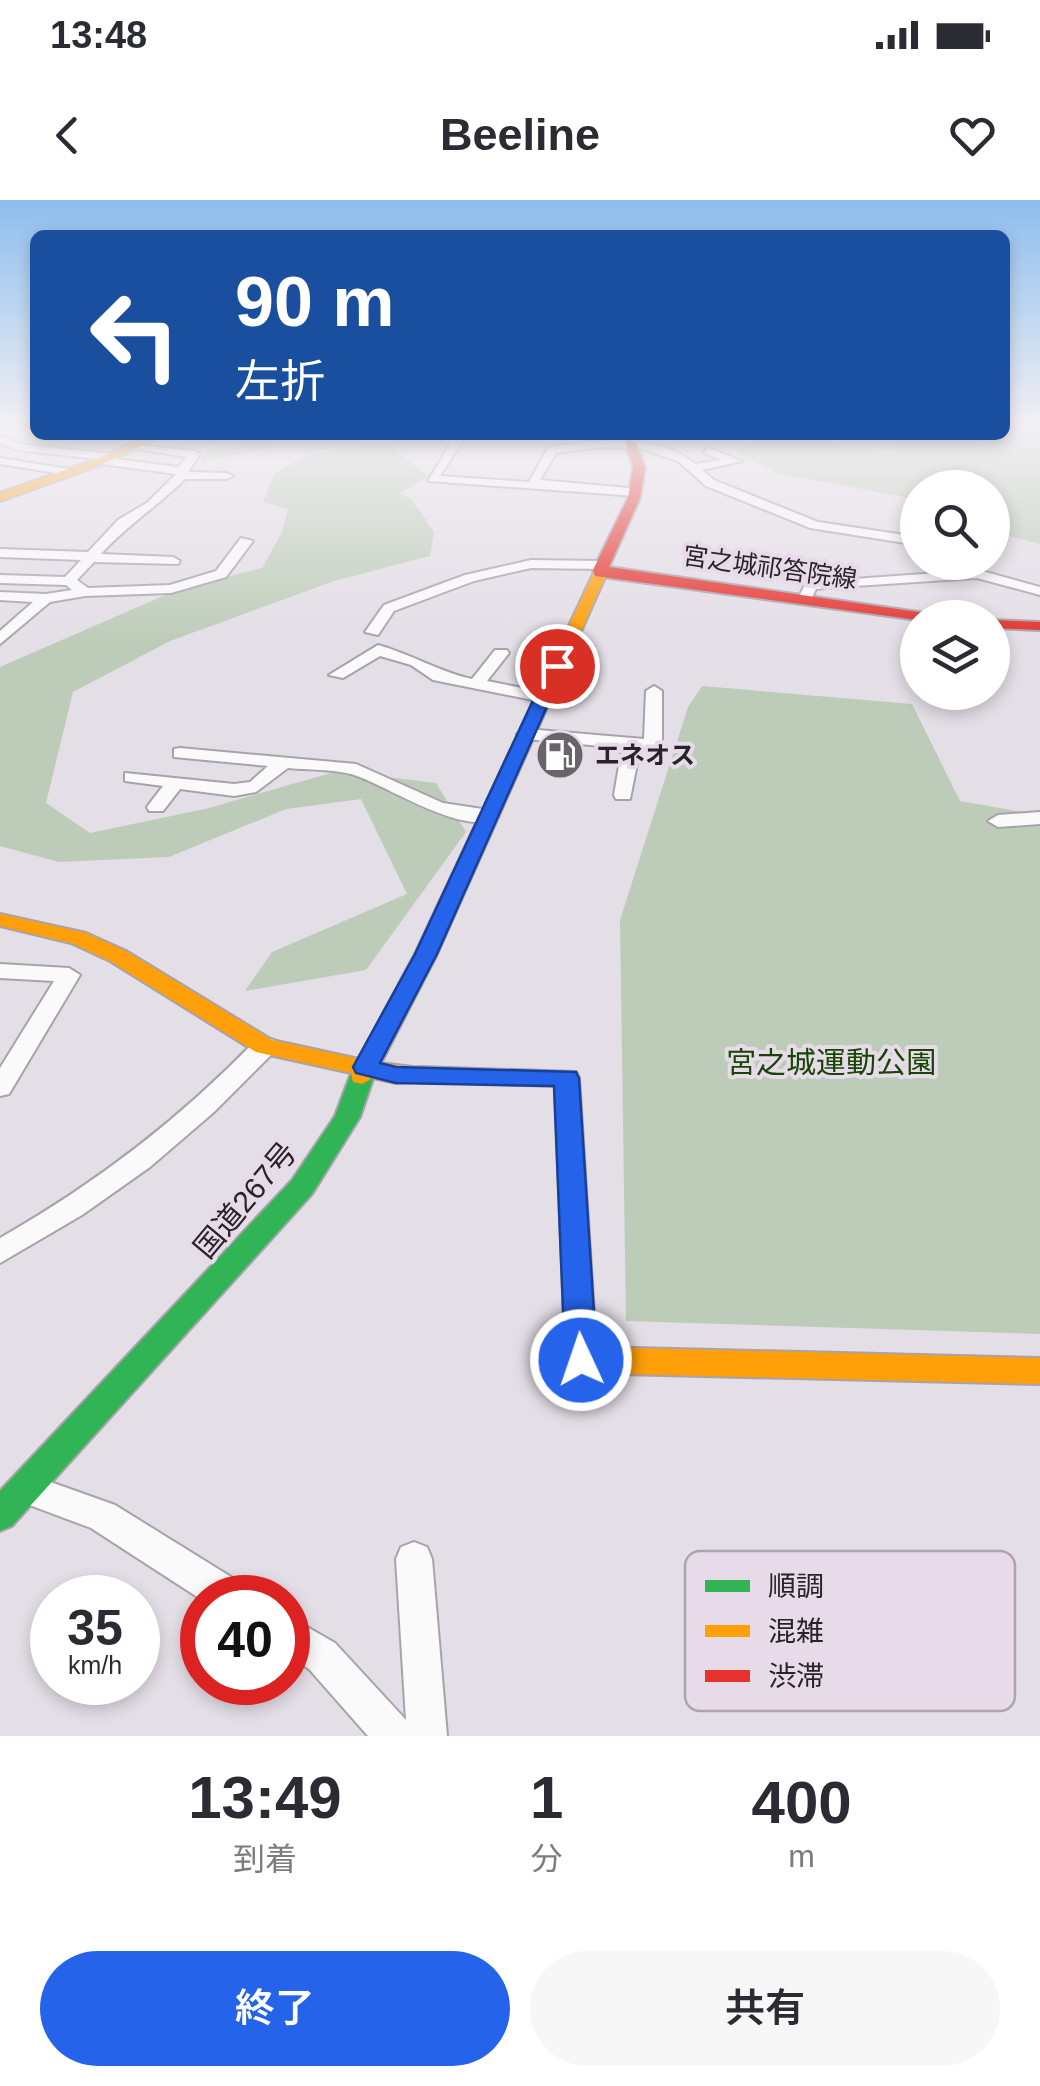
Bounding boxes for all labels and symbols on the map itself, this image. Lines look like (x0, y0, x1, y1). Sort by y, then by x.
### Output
street label: 宮之城祁答院線 (681, 541, 859, 593)
pin (515, 624, 600, 709)
fuel station icon: エネオス (534, 729, 586, 781)
place label: エネオス (595, 741, 695, 769)
park label: 宮之城運動公園 (726, 1046, 936, 1079)
street label: 国道267号 (187, 1136, 303, 1264)
position arrow (529, 1308, 633, 1412)
legend (685, 1551, 1015, 1711)
text: 順調 (768, 1571, 824, 1602)
speed limit sign: 40 (180, 1575, 310, 1705)
text: 混雑 (768, 1616, 824, 1647)
text: 渋滞 (768, 1661, 824, 1692)

